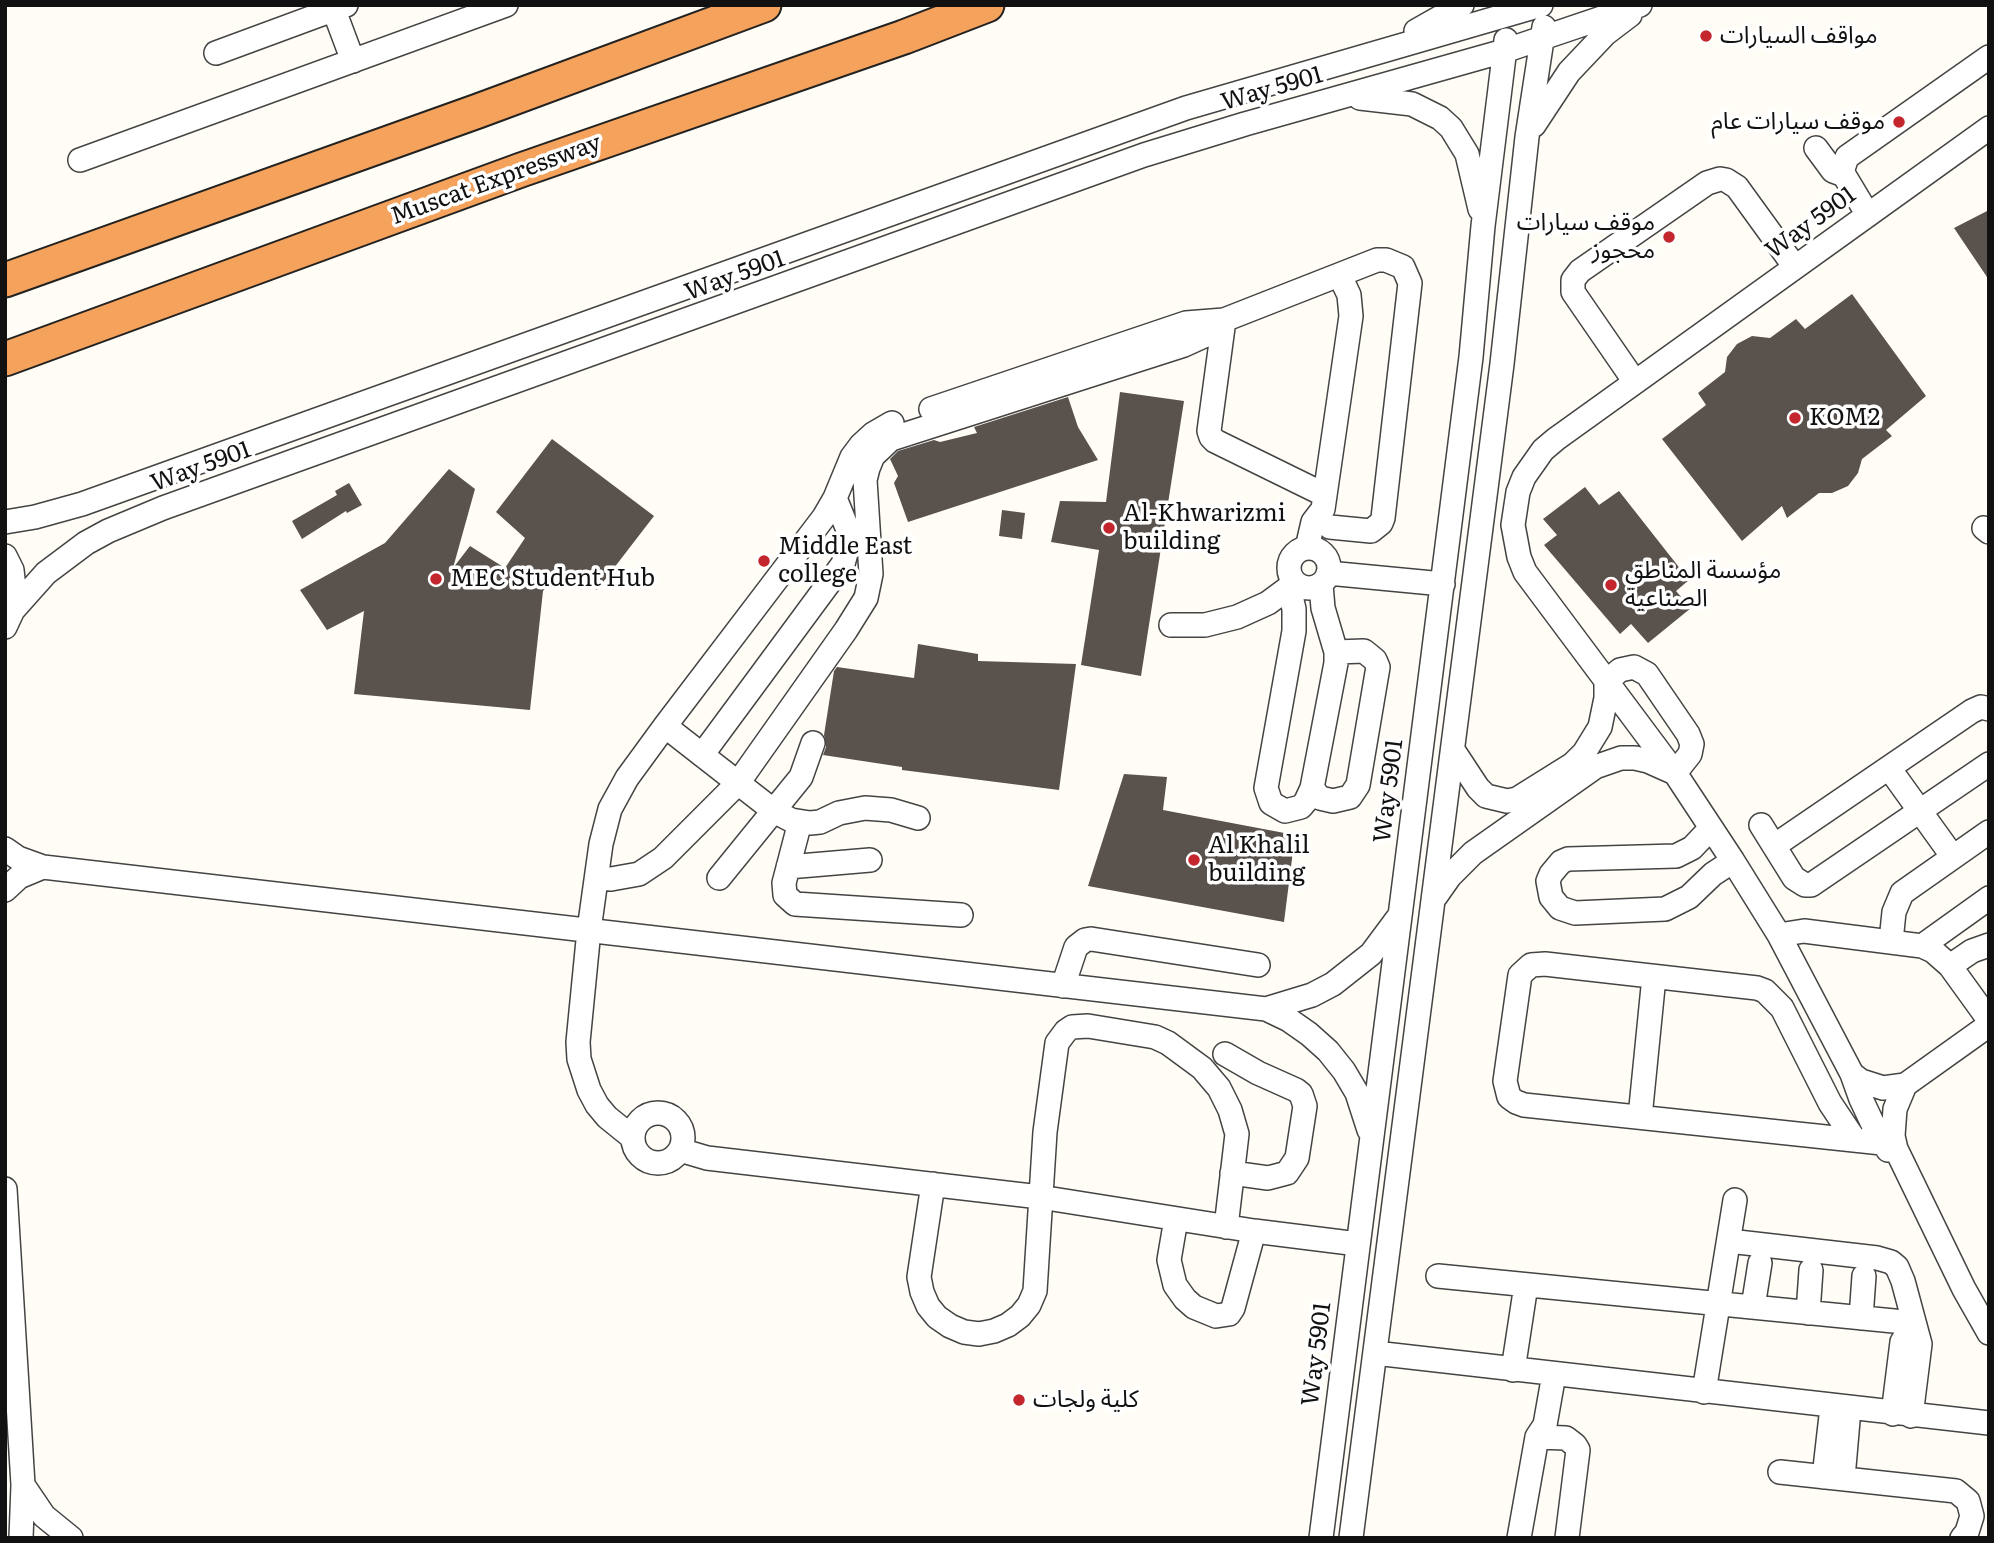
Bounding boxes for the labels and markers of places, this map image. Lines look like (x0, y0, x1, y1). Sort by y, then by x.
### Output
place label: مواقف السيارات (1720, 22, 1878, 50)
marker: مواقف السيارات (1698, 28, 1714, 44)
place label: موقف سيارات عام (1711, 108, 1885, 136)
marker: موقف سيارات عام (1891, 114, 1907, 130)
place label: موقف سيارات محجوز (1517, 209, 1655, 265)
marker: موقف سيارات محجوز (1661, 229, 1677, 245)
place label: KOM2 (1809, 404, 1880, 432)
marker: KOM2 (1787, 410, 1803, 426)
place label: Al-Khwarizmi building (1123, 500, 1286, 556)
marker: Al-Khwarizmi building (1101, 520, 1117, 536)
place label: Middle East college (778, 533, 912, 589)
marker: Middle East college (756, 553, 772, 569)
place label: مؤسسة المناطق الصناعية (1625, 557, 1781, 613)
place label: MEC Student Hub (450, 565, 655, 593)
marker: MEC Student Hub (428, 571, 444, 587)
marker: مؤسسة المناطق الصناعية (1603, 577, 1619, 593)
place label: Al Khalil building (1208, 832, 1309, 888)
marker: Al Khalil building (1186, 852, 1202, 868)
place label: كلية ولجات (1033, 1386, 1139, 1414)
marker: كلية ولجات (1011, 1392, 1027, 1408)

